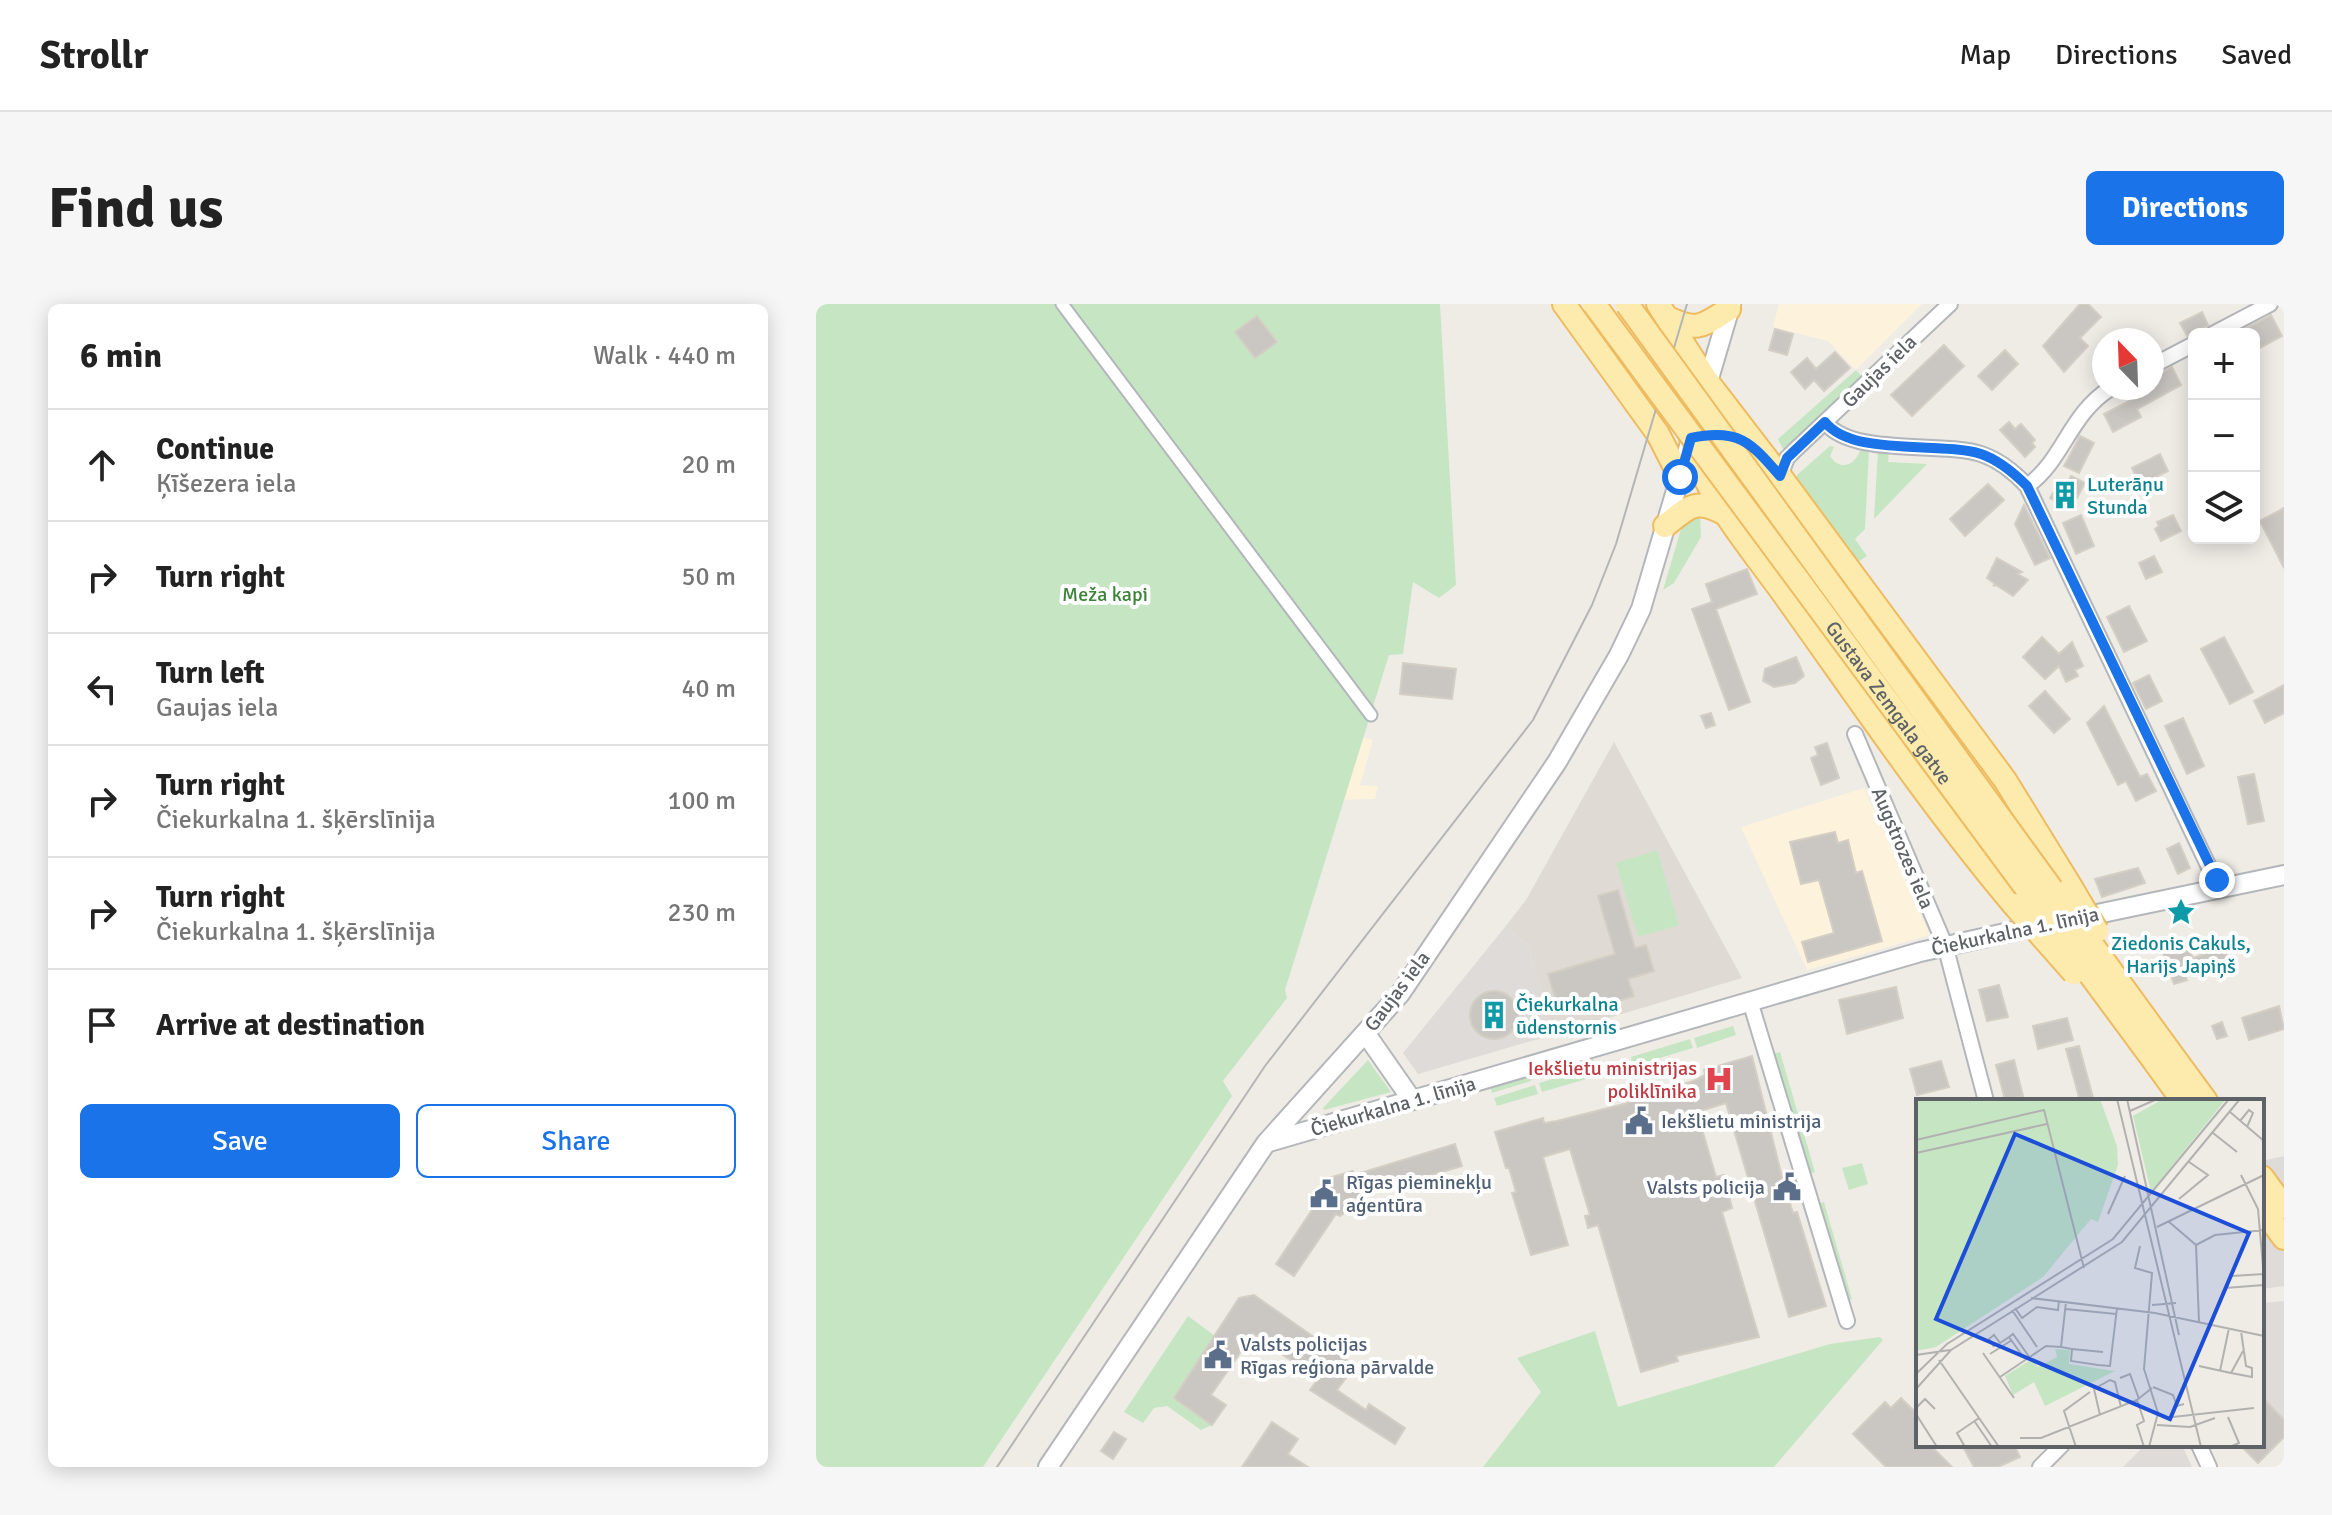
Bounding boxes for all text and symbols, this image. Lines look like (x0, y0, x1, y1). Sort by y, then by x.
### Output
text: Strollr (40, 32, 148, 79)
text: Map (1959, 38, 2011, 72)
text: Directions (2055, 38, 2177, 72)
text: Saved (2221, 38, 2292, 72)
button: Directions (2086, 171, 2284, 245)
text: Find us (48, 174, 223, 243)
north arrow (2092, 328, 2164, 400)
map controls (2188, 328, 2260, 544)
button: + (2188, 328, 2260, 400)
street label: Gaujas iela (1837, 330, 1922, 413)
text: 6 min (80, 335, 162, 377)
text: Walk · 440 m (593, 340, 736, 372)
button: − (2188, 400, 2260, 472)
text: Continue (156, 431, 274, 468)
icon: ahead (80, 443, 124, 487)
text: 20 m (681, 449, 736, 481)
route start (1662, 459, 1698, 495)
text: Ķīšezera iela (156, 468, 296, 500)
place label: Luterāņu Stunda (2087, 472, 2164, 520)
button: layers (2188, 472, 2260, 544)
building icon: Luterāņu Stunda (2050, 480, 2080, 510)
icon: right (80, 555, 124, 599)
text: Turn right (156, 559, 285, 596)
text: 50 m (681, 561, 736, 593)
park label: Meža kapi (1062, 582, 1148, 607)
street label: Gustava Zemgala gatve (1820, 616, 1957, 790)
text: Turn left (156, 655, 265, 692)
icon: left (80, 667, 124, 711)
text: 40 m (681, 673, 736, 705)
text: Gaujas iela (156, 692, 278, 724)
text: Turn right (156, 767, 285, 804)
icon: right (80, 779, 124, 823)
street label: Augstrozes iela (1866, 784, 1939, 913)
text: 100 m (667, 785, 736, 817)
text: Čiekurkalna 1. šķērslīnija (156, 804, 436, 836)
route end (2199, 862, 2235, 898)
text: Turn right (156, 879, 285, 916)
icon: right (80, 891, 124, 935)
text: 230 m (667, 897, 736, 929)
place icon: Ziedonis Cakuls, Harijs Japiņš (2166, 897, 2196, 927)
street label: Čiekurkalna 1. līnija (1929, 902, 2101, 961)
text: Čiekurkalna 1. šķērslīnija (156, 916, 436, 948)
place label: Ziedonis Cakuls, Harijs Japiņš (2111, 931, 2251, 979)
street label: Gaujas iela (1359, 946, 1436, 1036)
place label: Čiekurkalna ūdenstornis (1516, 992, 1619, 1040)
building icon: Čiekurkalna ūdenstornis (1479, 1000, 1509, 1030)
icon: arrive (80, 1003, 124, 1047)
text: Arrive at destination (156, 1007, 425, 1044)
place label: Iekšlietu ministrijas poliklīnika (1528, 1056, 1697, 1104)
hospital icon: Iekšlietu ministrijas poliklīnika (1704, 1064, 1734, 1094)
street label: Čiekurkalna 1. līnija (1308, 1071, 1479, 1142)
inset map (1916, 1099, 2264, 1447)
button: Save (80, 1104, 400, 1178)
button: Share (416, 1104, 736, 1178)
public building icon: Iekšlietu ministrija (1624, 1106, 1654, 1136)
place label: Iekšlietu ministrija (1661, 1109, 1821, 1134)
place label: Rīgas pieminekļu aģentūra (1346, 1170, 1492, 1218)
public building icon: Valsts policija (1772, 1172, 1802, 1202)
place label: Valsts policija (1646, 1175, 1765, 1200)
public building icon: Rīgas pieminekļu aģentūra (1309, 1179, 1339, 1209)
place label: Valsts policijas Rīgas reģiona pārvalde (1240, 1332, 1434, 1380)
public building icon: Valsts policijas Rīgas reģiona pārvalde (1203, 1340, 1233, 1370)

